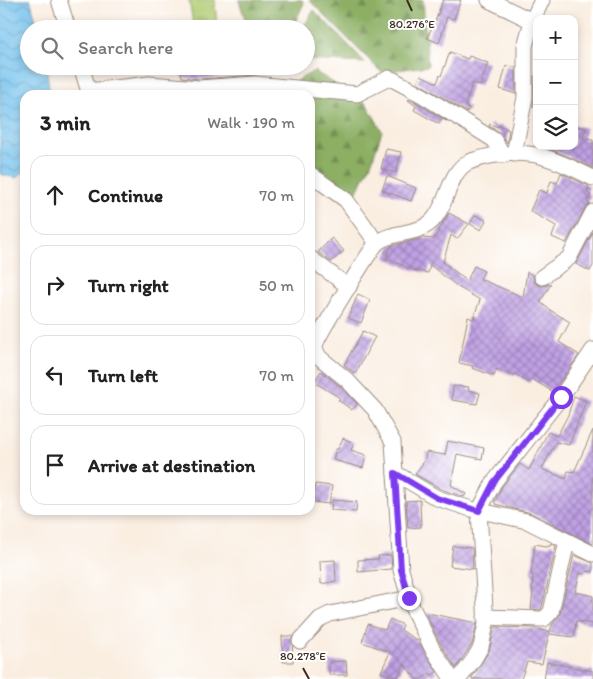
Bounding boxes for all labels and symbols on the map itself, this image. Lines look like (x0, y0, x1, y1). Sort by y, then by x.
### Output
text: 80.276°E (389, 17, 435, 31)
route start (550, 386, 573, 409)
route end (398, 587, 421, 610)
text: 80.278°E (280, 649, 326, 663)

